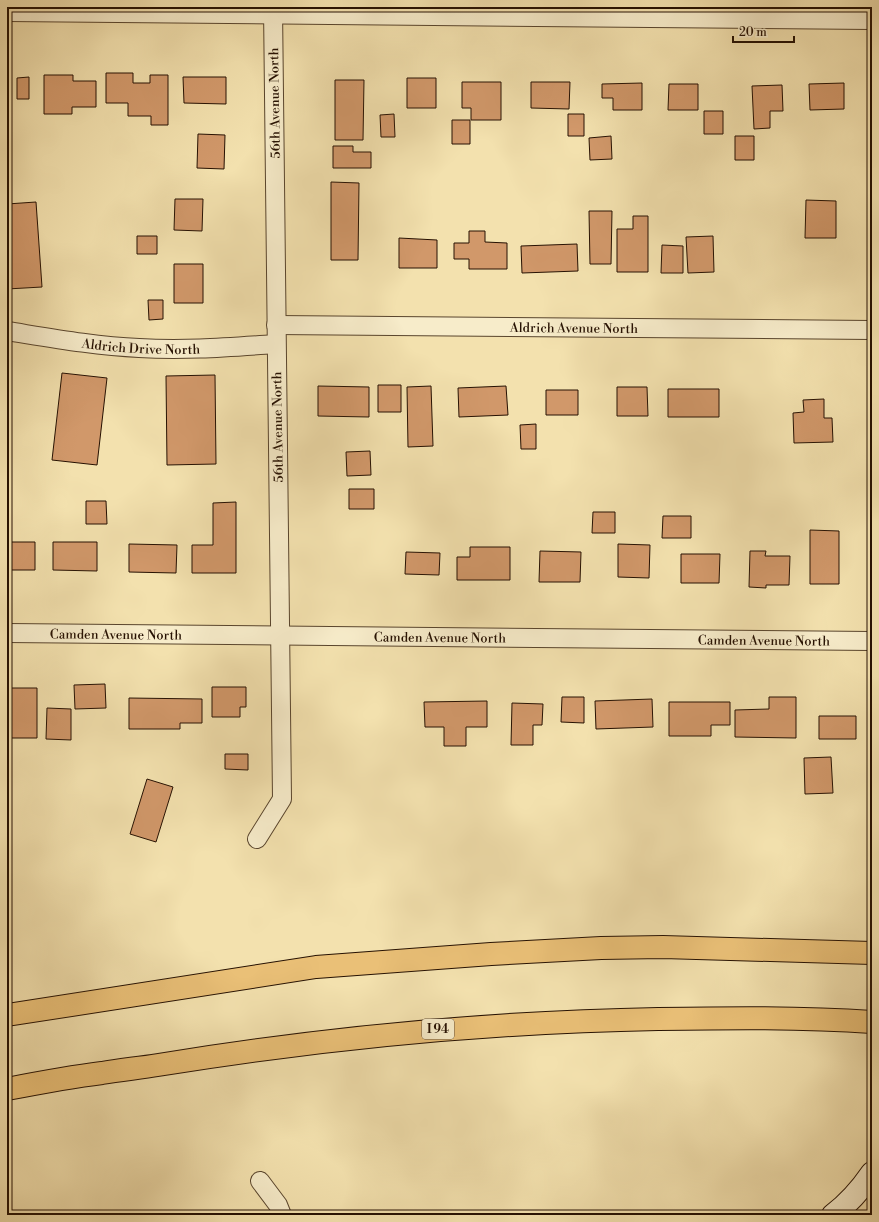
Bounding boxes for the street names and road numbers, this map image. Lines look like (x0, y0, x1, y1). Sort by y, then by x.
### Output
street label: 56th Avenue North (266, 47, 284, 159)
street label: Aldrich Avenue North (509, 320, 638, 337)
street label: Aldrich Drive North (80, 336, 201, 358)
street label: 56th Avenue North (269, 371, 287, 483)
street label: Camden Avenue North (50, 626, 182, 644)
street label: Camden Avenue North (374, 629, 506, 647)
street label: Camden Avenue North (698, 632, 830, 650)
road number: I 94 (422, 1019, 454, 1039)

